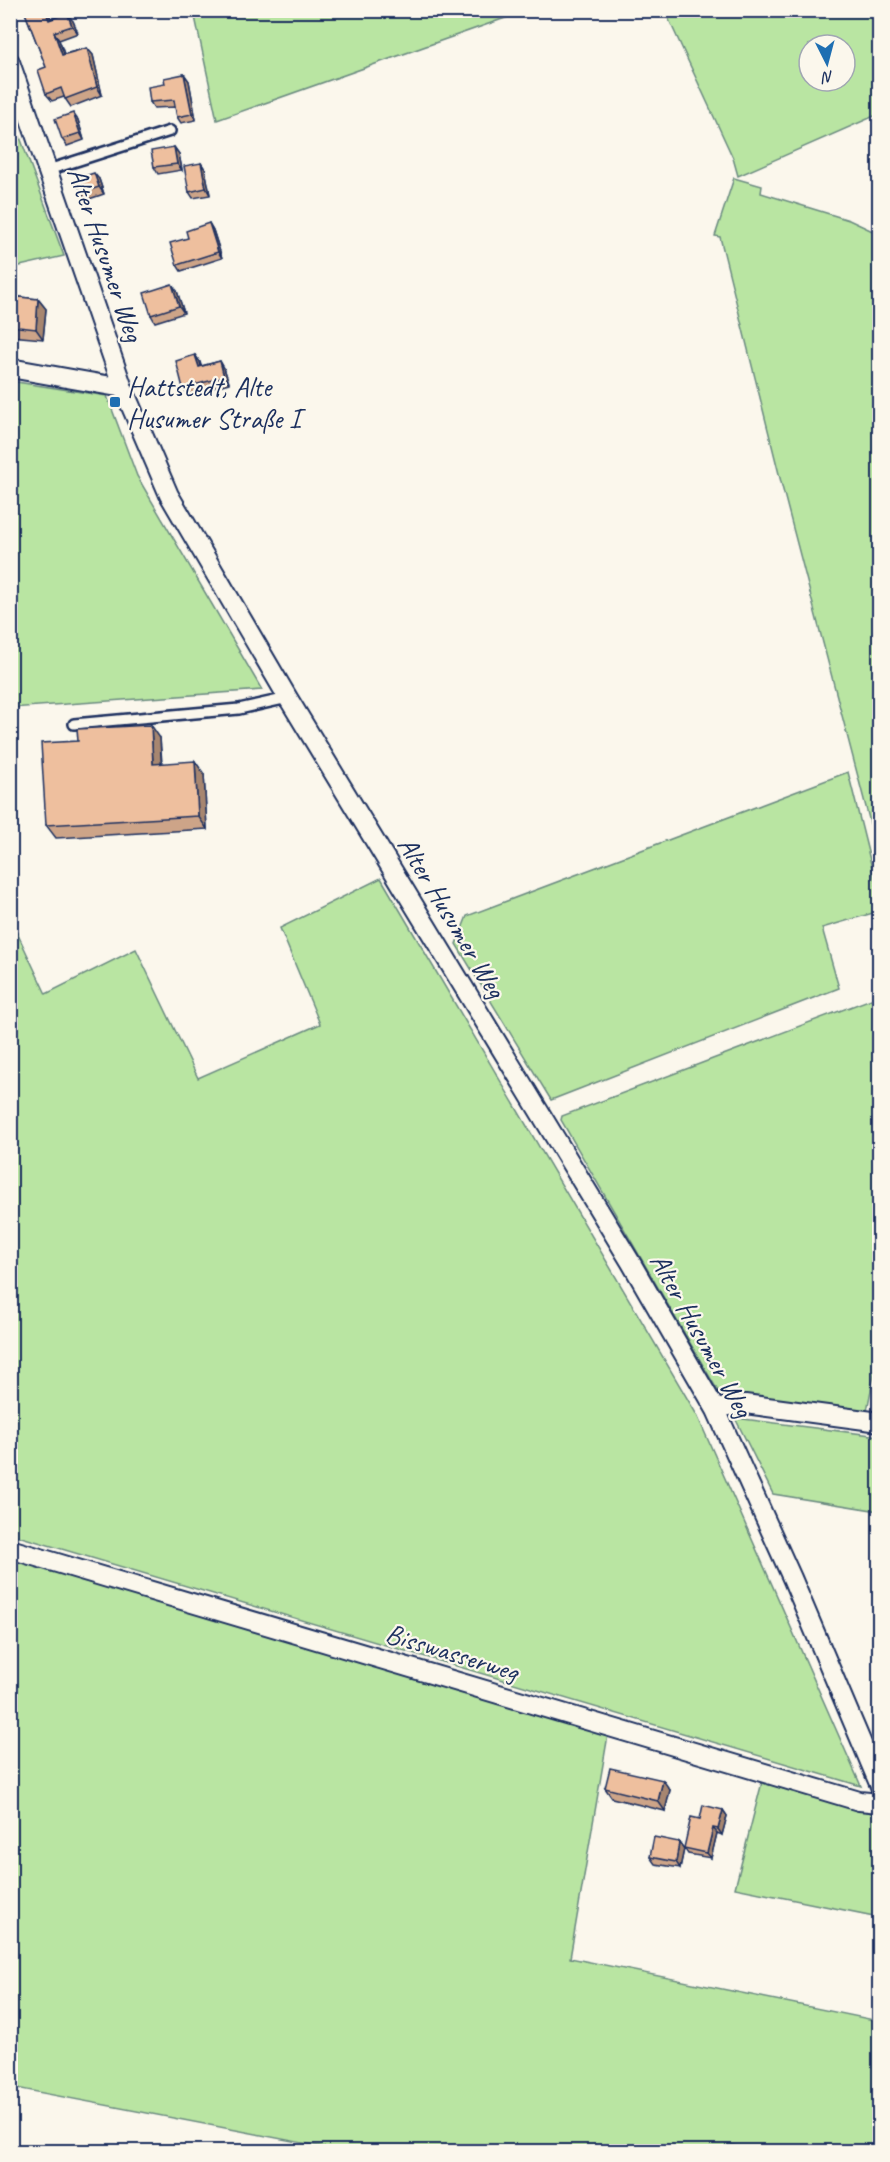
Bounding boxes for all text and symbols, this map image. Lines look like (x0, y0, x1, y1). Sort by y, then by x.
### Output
north arrow (797, 33, 857, 93)
text: N (819, 66, 834, 88)
street label: Alter Husumer Weg (60, 162, 153, 347)
place label: Hattstedt, Alte Husumer Straße I (127, 369, 306, 436)
marker: Hattstedt, Alte Husumer Straße I (108, 395, 122, 409)
street label: Alter Husumer Weg (390, 830, 514, 1005)
street label: Alter Husumer Weg (642, 1247, 762, 1424)
street label: Bisswasserweg (382, 1615, 524, 1689)

